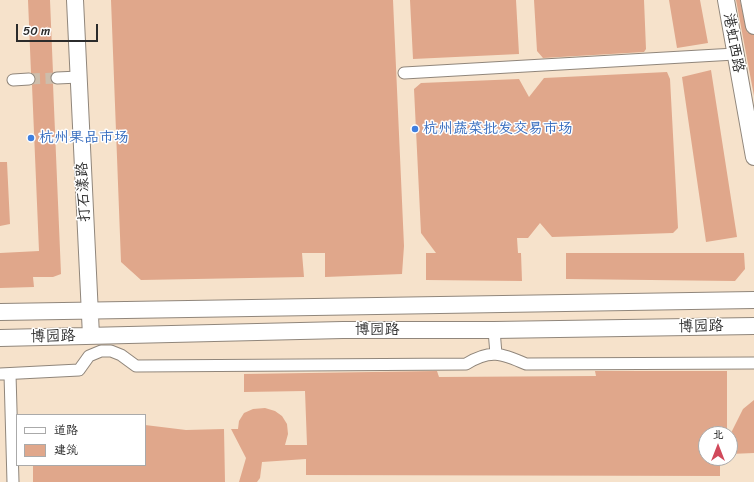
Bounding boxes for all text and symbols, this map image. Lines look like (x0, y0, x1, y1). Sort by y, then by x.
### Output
street label: 港虹西路 (719, 12, 747, 74)
scale bar (18, 16, 100, 42)
text: 50 m (23, 20, 50, 42)
place label: 杭州蔬菜批发交易市场 (423, 120, 573, 138)
marker: 杭州蔬菜批发交易市场 (410, 124, 420, 134)
place label: 杭州果品市场 (39, 129, 129, 147)
marker: 杭州果品市场 (26, 133, 36, 143)
street label: 打石漾路 (73, 162, 95, 222)
street label: 博园路 (678, 318, 724, 336)
street label: 博园路 (355, 321, 399, 339)
street label: 博园路 (30, 328, 76, 346)
legend (16, 414, 146, 466)
text: 道路 (54, 419, 78, 441)
text: 北 (713, 425, 724, 444)
north arrow (698, 426, 738, 466)
text: 建筑 (54, 439, 78, 461)

